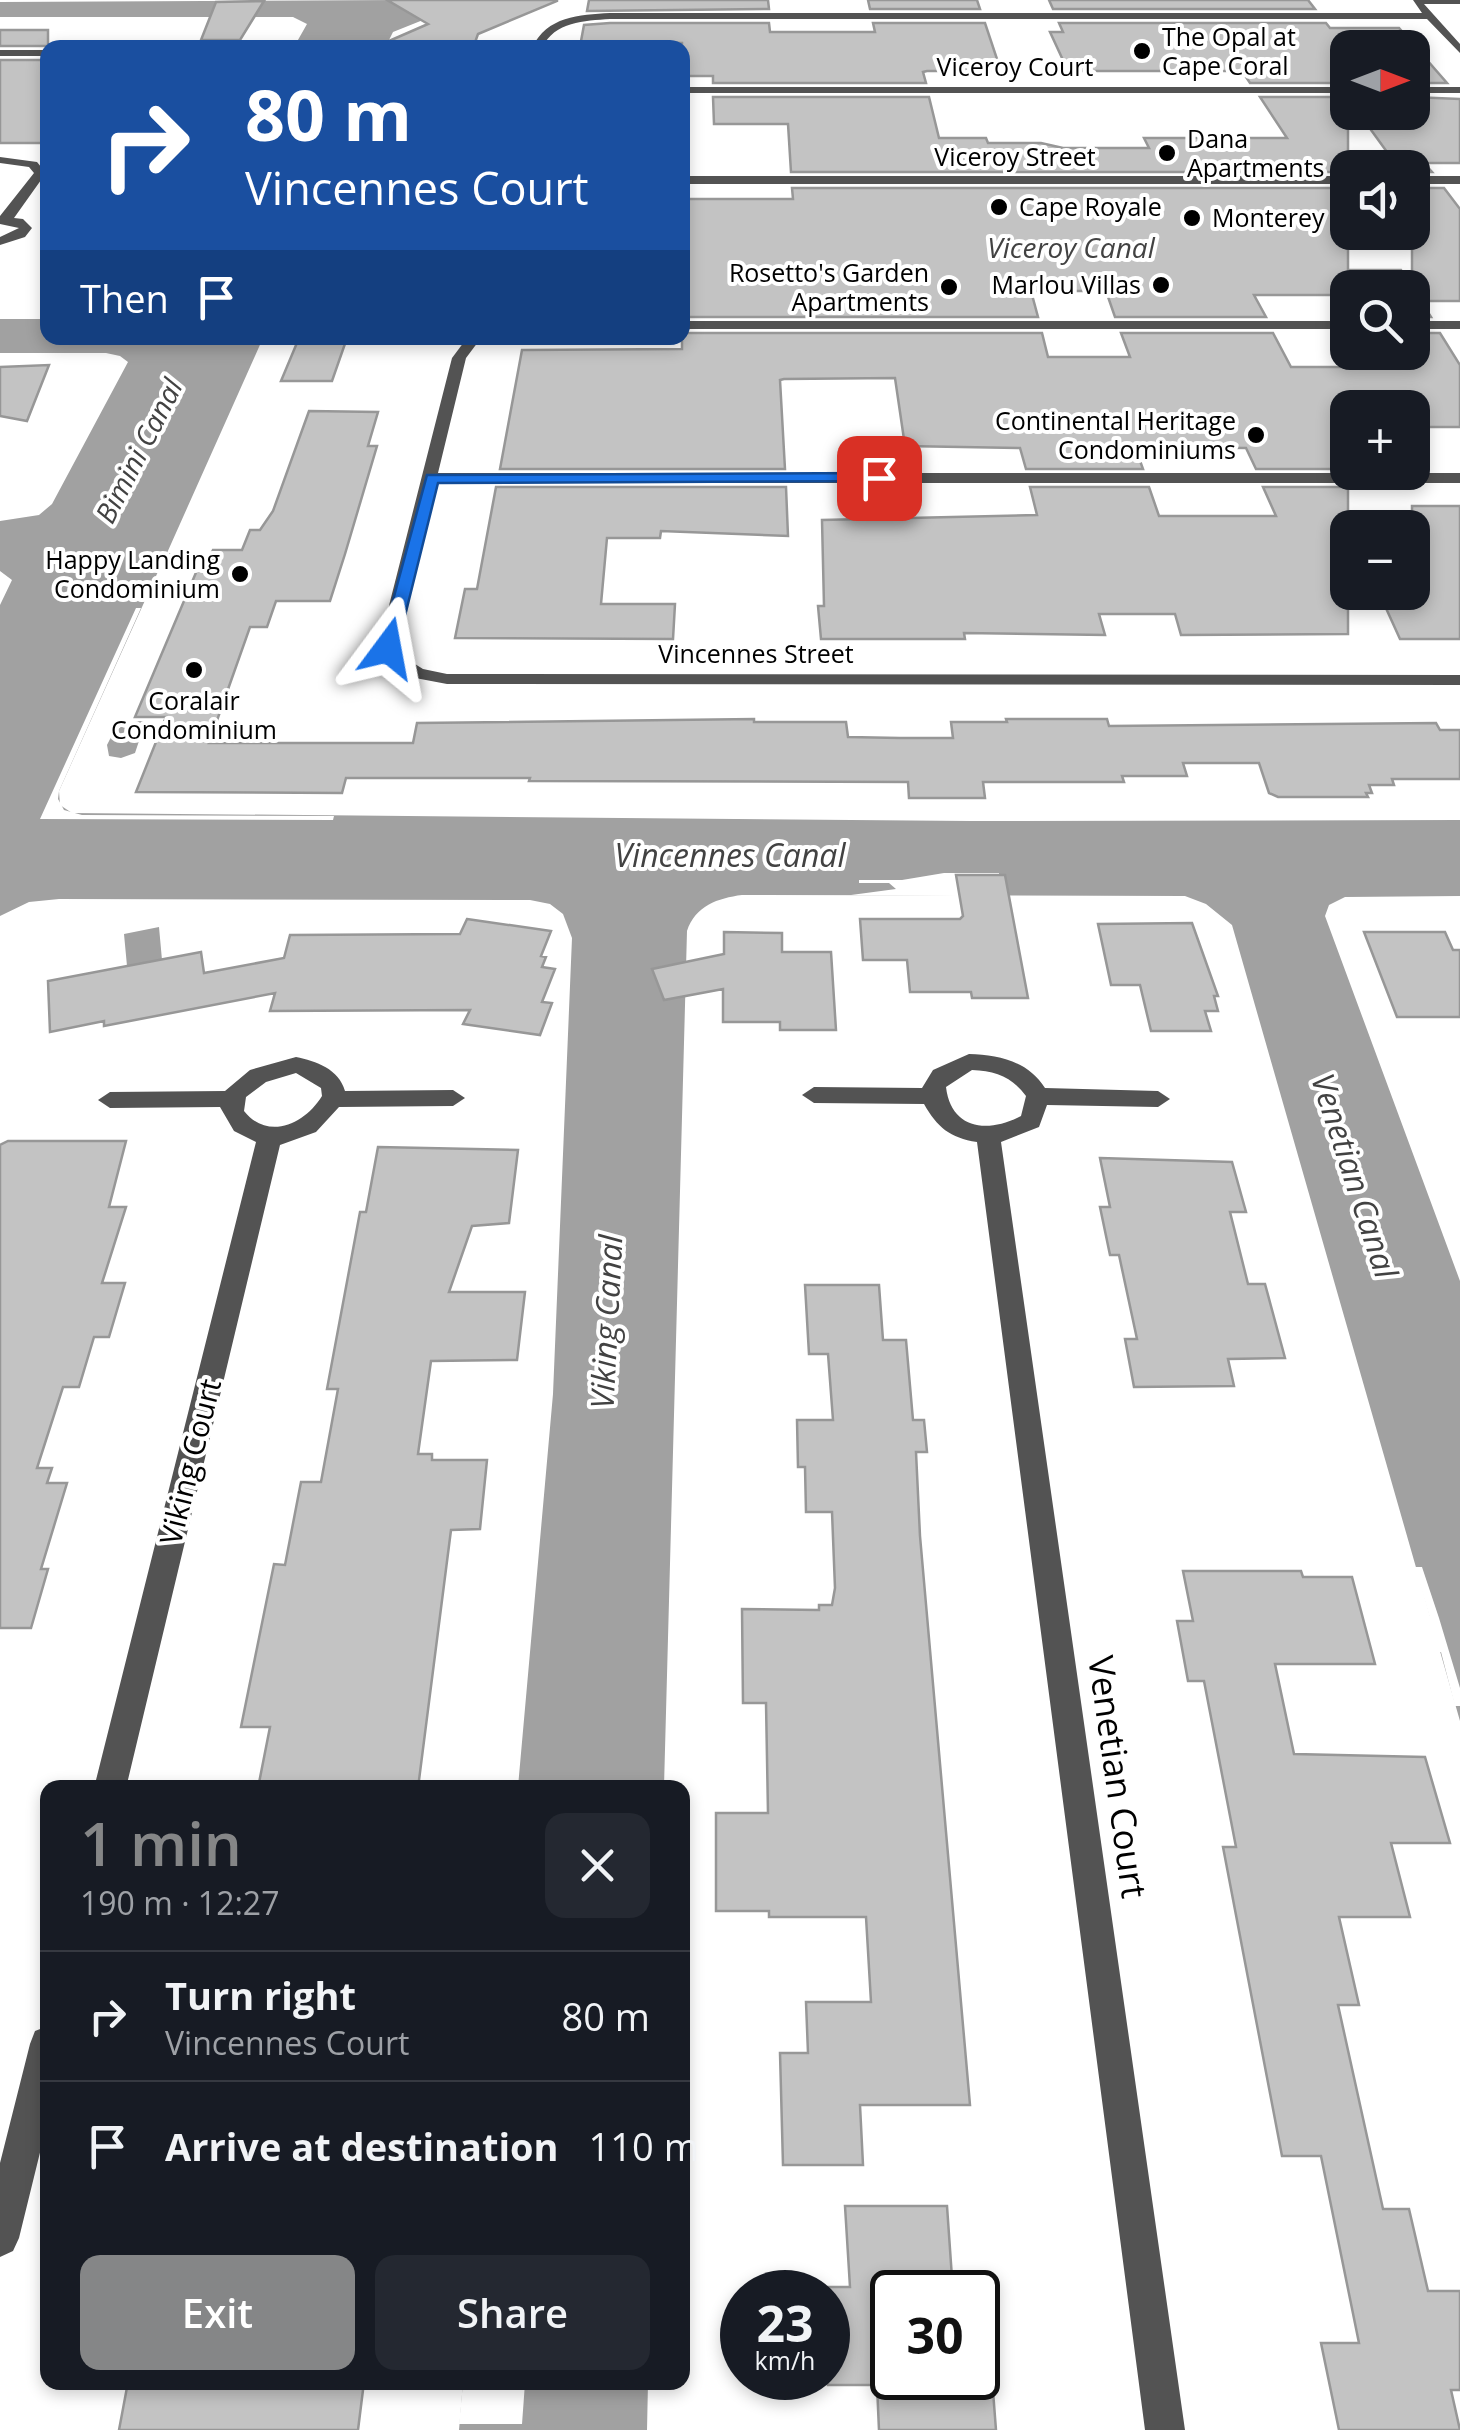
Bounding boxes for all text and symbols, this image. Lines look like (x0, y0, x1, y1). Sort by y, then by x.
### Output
place label: The Opal at Cape Coral (1162, 19, 1296, 82)
north arrow (1330, 30, 1430, 130)
map controls (1330, 30, 1430, 610)
marker: The Opal at Cape Coral (1131, 40, 1153, 62)
street label: Viceroy Court (937, 49, 1093, 83)
text: 80 m (245, 66, 412, 162)
icon: right (80, 80, 210, 210)
place label: Dana Apartments (1187, 121, 1324, 184)
street label: Viceroy Street (934, 139, 1096, 173)
marker: Dana Apartments (1156, 142, 1178, 164)
button: sound (1330, 150, 1430, 250)
text: Vincennes Court (245, 157, 589, 218)
place label: Cape Royale (1019, 189, 1162, 223)
marker: Cape Royale (988, 196, 1010, 218)
place label: Monterey (1212, 200, 1325, 234)
marker: Monterey (1181, 207, 1203, 229)
water label: Viceroy Canal (987, 228, 1156, 266)
place label: Rosetto's Garden Apartments (729, 255, 929, 318)
place label: Marlou Villas (992, 267, 1141, 301)
icon: arrive (189, 270, 244, 325)
button: search (1330, 270, 1430, 370)
text: Then (80, 272, 169, 324)
marker: Marlou Villas (1150, 274, 1172, 296)
marker: Rosetto's Garden Apartments (938, 276, 960, 298)
water label: Bimini Canal (86, 371, 191, 529)
button: + (1330, 390, 1430, 490)
place label: Continental Heritage Condominiums (995, 403, 1236, 466)
marker: Continental Heritage Condominiums (1245, 424, 1267, 446)
pin (837, 436, 922, 521)
icon: arrive (852, 451, 907, 506)
button: − (1330, 510, 1430, 610)
place label: Happy Landing Condominium (45, 542, 220, 605)
marker: Happy Landing Condominium (229, 563, 251, 585)
position arrow (336, 596, 440, 700)
street label: Vincennes Street (658, 636, 854, 670)
marker: Coralair Condominium (183, 659, 205, 681)
place label: Coralair Condominium (111, 683, 277, 746)
water label: Vincennes Canal (615, 833, 846, 876)
water label: Venetian Canal (1302, 1068, 1409, 1284)
water label: Viking Canal (579, 1233, 632, 1410)
street label: Viking Court (149, 1374, 230, 1549)
street label: Venetian Court (1078, 1653, 1159, 1901)
text: 1 min (80, 1802, 242, 1884)
button: close (545, 1813, 650, 1918)
text: 190 m · 12:27 (80, 1881, 279, 1924)
text: Turn right (165, 1969, 356, 2021)
icon: right (80, 1989, 135, 2044)
text: 80 m (561, 1990, 650, 2042)
text: Vincennes Court (165, 2021, 409, 2064)
icon: arrive (80, 2119, 135, 2174)
text: Arrive at destination (165, 2120, 559, 2172)
text: 110 m (589, 2120, 699, 2172)
button: Exit (80, 2255, 355, 2370)
button: Share (375, 2255, 650, 2370)
speed limit sign: 30 (870, 2270, 1000, 2400)
text: 23 (756, 2289, 814, 2357)
text: km/h (755, 2343, 815, 2377)

